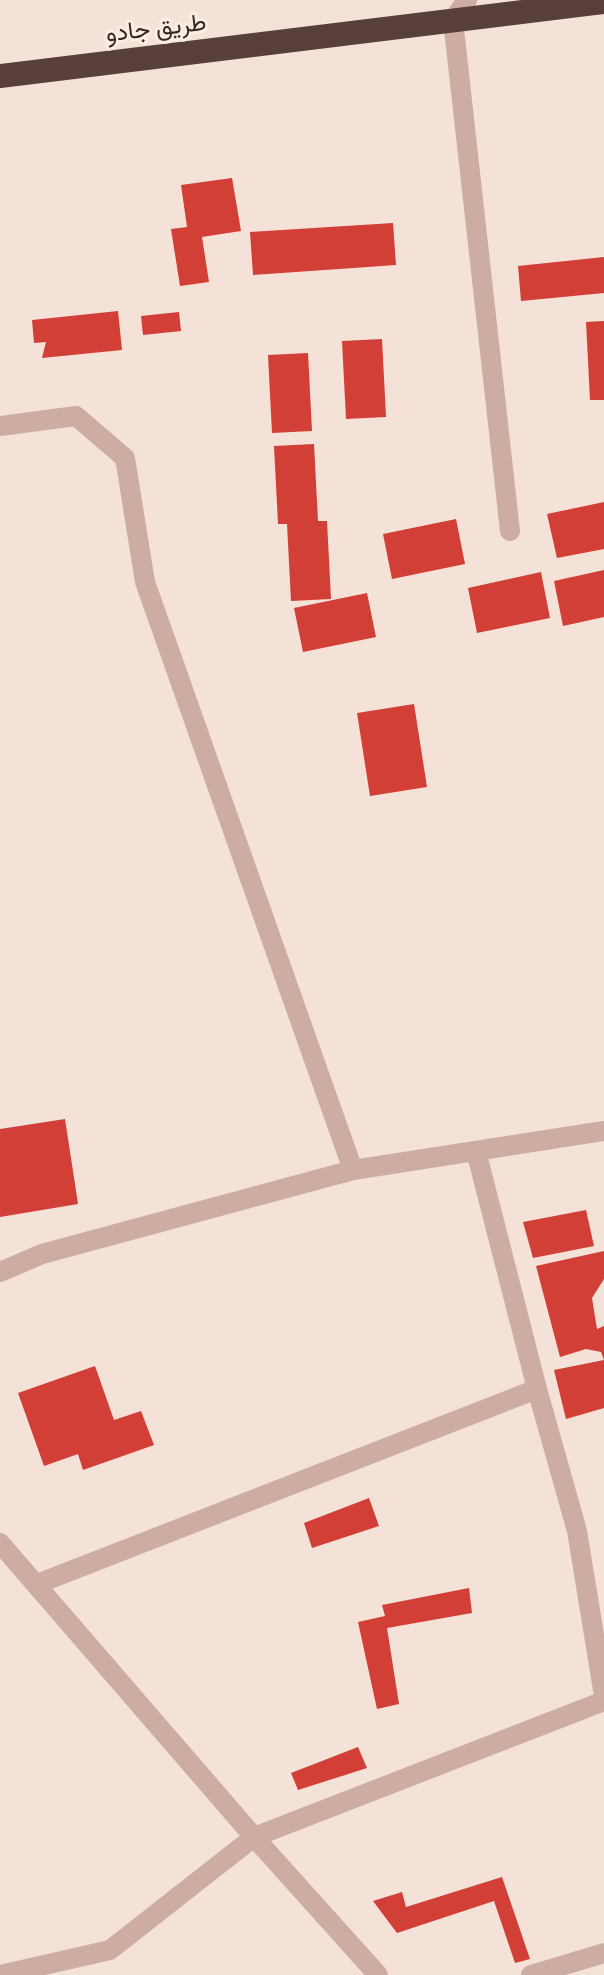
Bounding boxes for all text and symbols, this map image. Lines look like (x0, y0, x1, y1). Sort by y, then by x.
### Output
street label: طريق جادو (104, 9, 208, 49)

